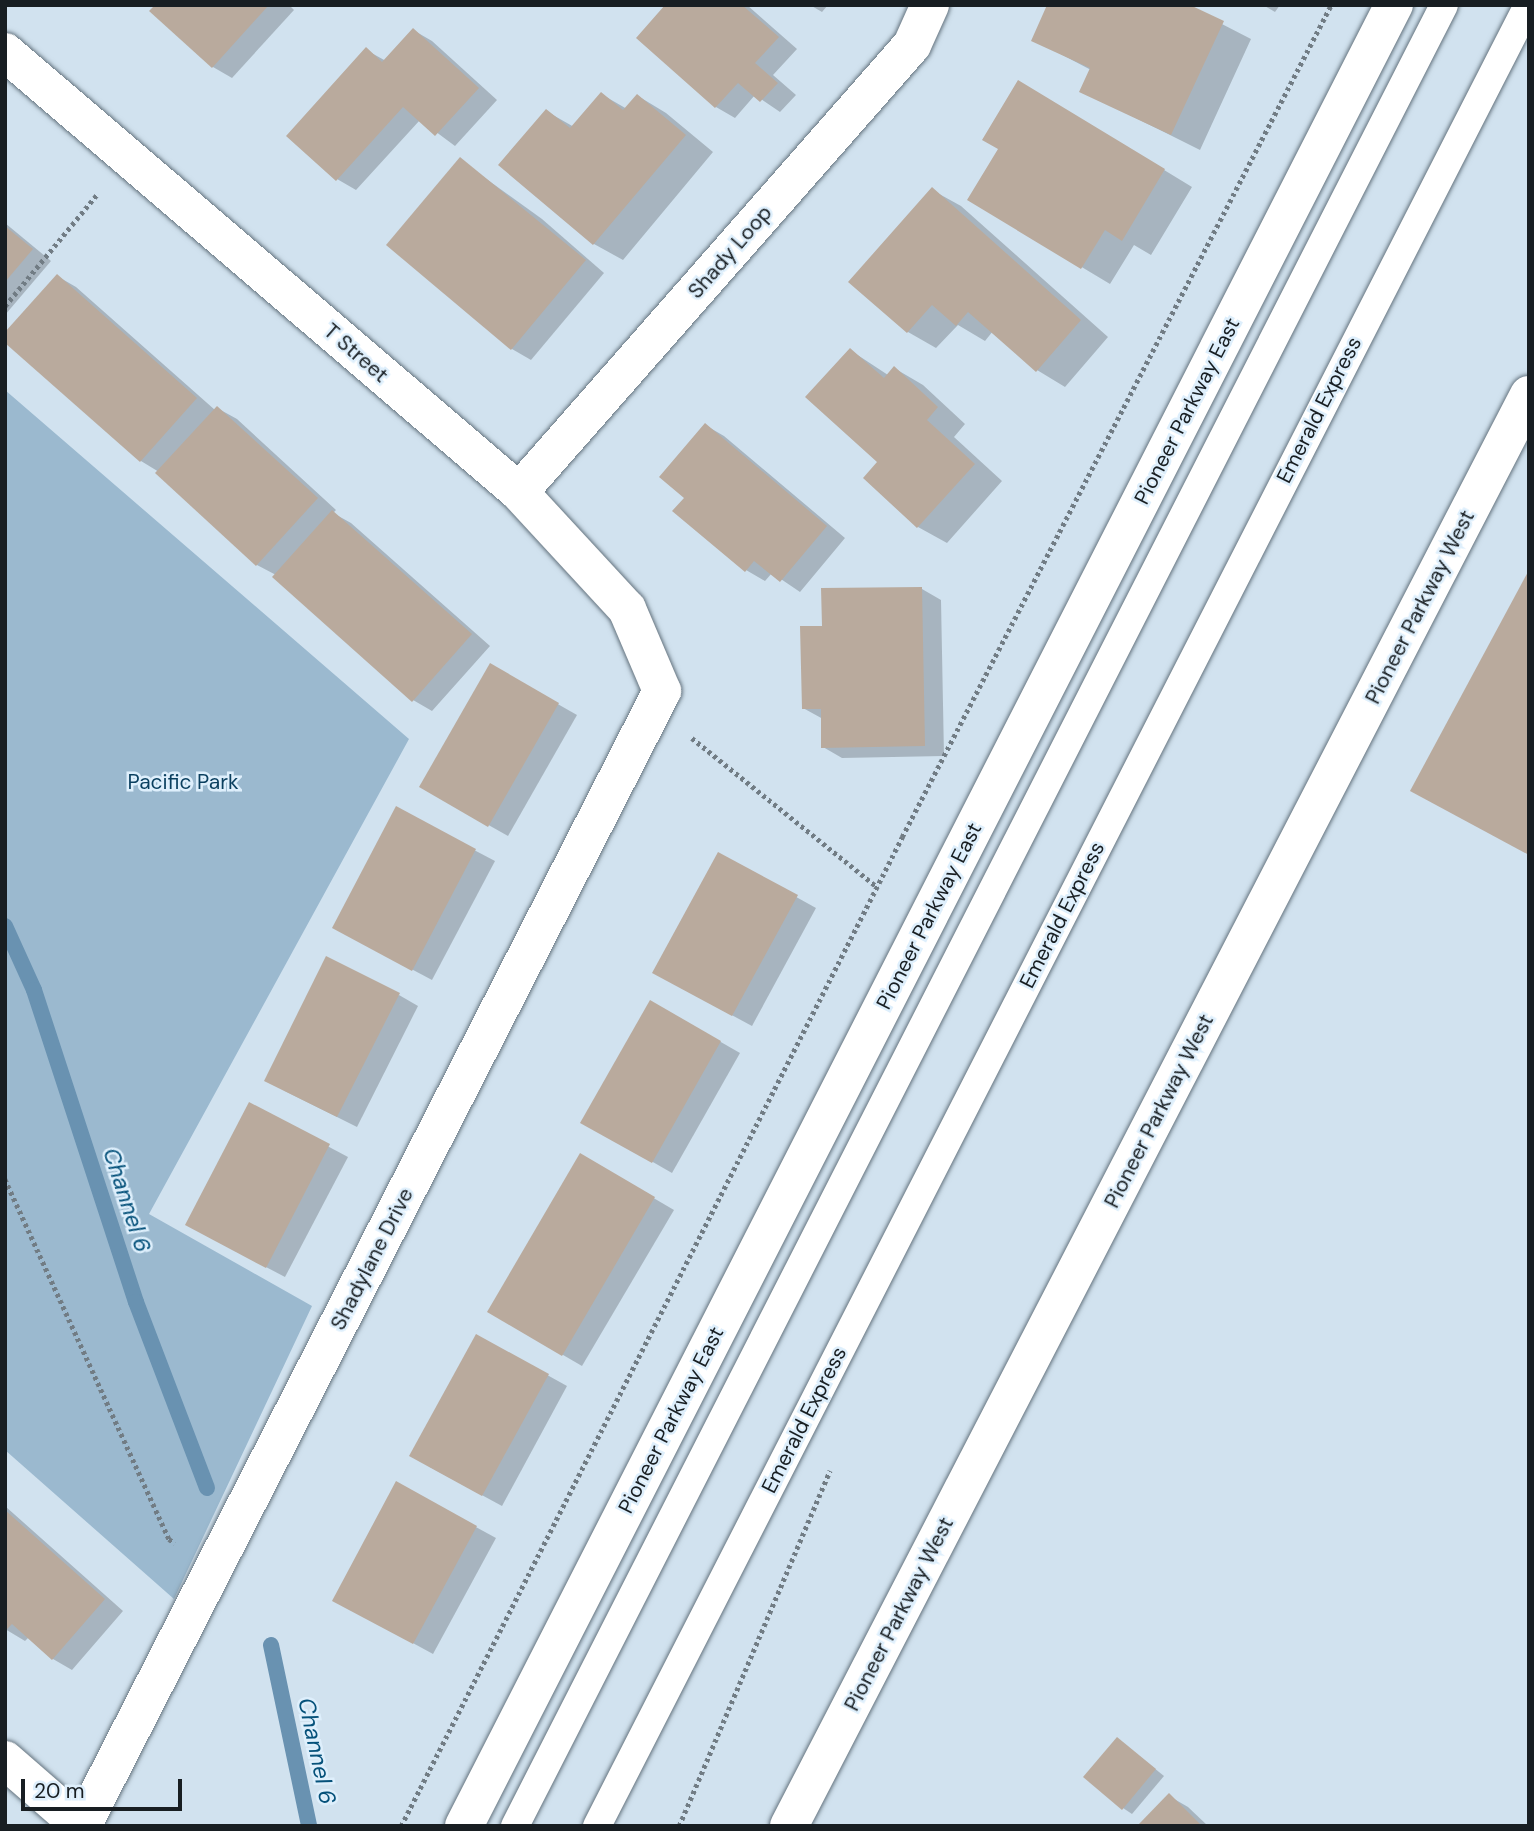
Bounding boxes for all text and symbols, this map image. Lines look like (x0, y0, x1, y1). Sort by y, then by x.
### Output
street label: Shady Loop (683, 200, 777, 304)
street label: Pioneer Parkway East (1129, 313, 1245, 509)
street label: T Street (319, 318, 393, 388)
street label: Emerald Express (1271, 333, 1367, 487)
street label: Pioneer Parkway West (1360, 506, 1480, 708)
park label: Pacific Park (127, 769, 239, 795)
street label: Pioneer Parkway East (871, 818, 987, 1014)
street label: Emerald Express (1014, 838, 1110, 992)
street label: Pioneer Parkway West (1099, 1010, 1219, 1212)
water label: Channel 6 (97, 1144, 157, 1256)
street label: Shadylane Drive (325, 1184, 419, 1334)
street label: Pioneer Parkway East (613, 1322, 729, 1518)
street label: Emerald Express (756, 1343, 852, 1497)
street label: Pioneer Parkway West (839, 1513, 959, 1715)
water label: Channel 6 (292, 1695, 342, 1807)
scale bar (24, 1764, 186, 1808)
text: 20 m (34, 1777, 85, 1805)

